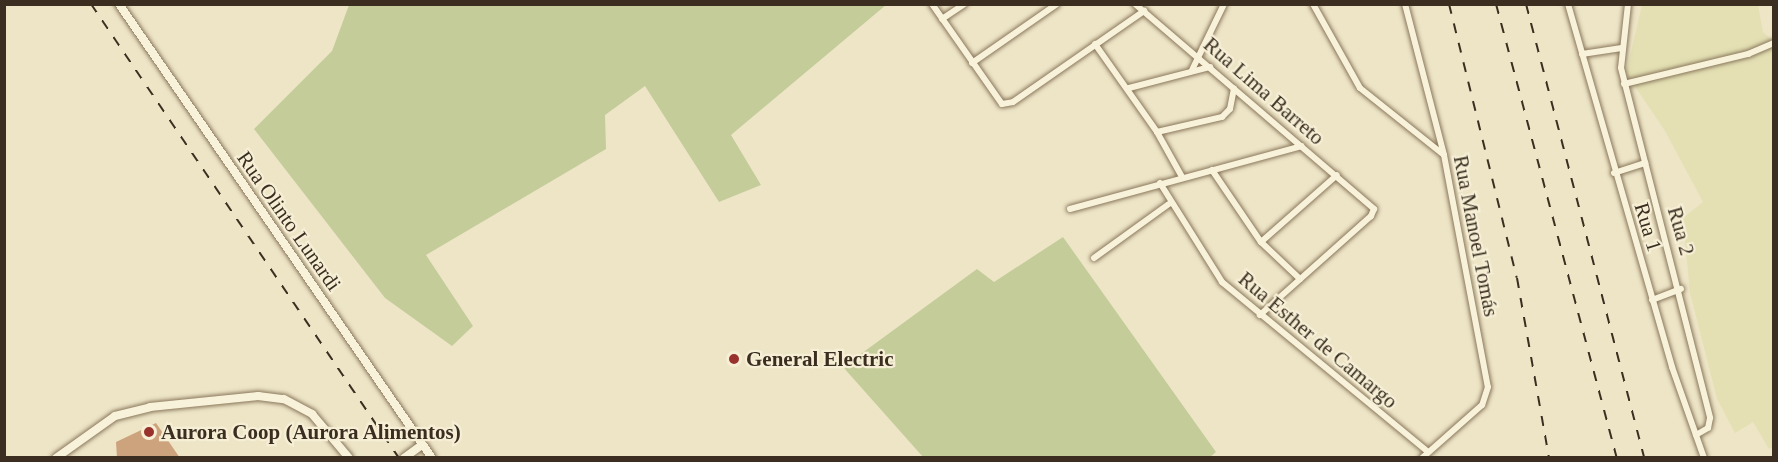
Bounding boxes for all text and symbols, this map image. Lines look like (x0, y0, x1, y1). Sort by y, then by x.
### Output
street label: Rua Lima Barreto (1199, 32, 1329, 150)
street label: Rua Olinto Lunardi (232, 146, 346, 296)
street label: Rua Manoel Tomás (1448, 153, 1504, 319)
street label: Rua 1 (1629, 200, 1667, 254)
street label: Rua 2 (1662, 204, 1700, 258)
street label: Rua Esther de Camargo (1233, 266, 1403, 414)
place label: General Electric (746, 346, 894, 372)
marker: General Electric (727, 352, 741, 366)
place label: Aurora Coop (Aurora Alimentos) (161, 419, 462, 445)
marker: Aurora Coop (Aurora Alimentos) (142, 425, 156, 439)

